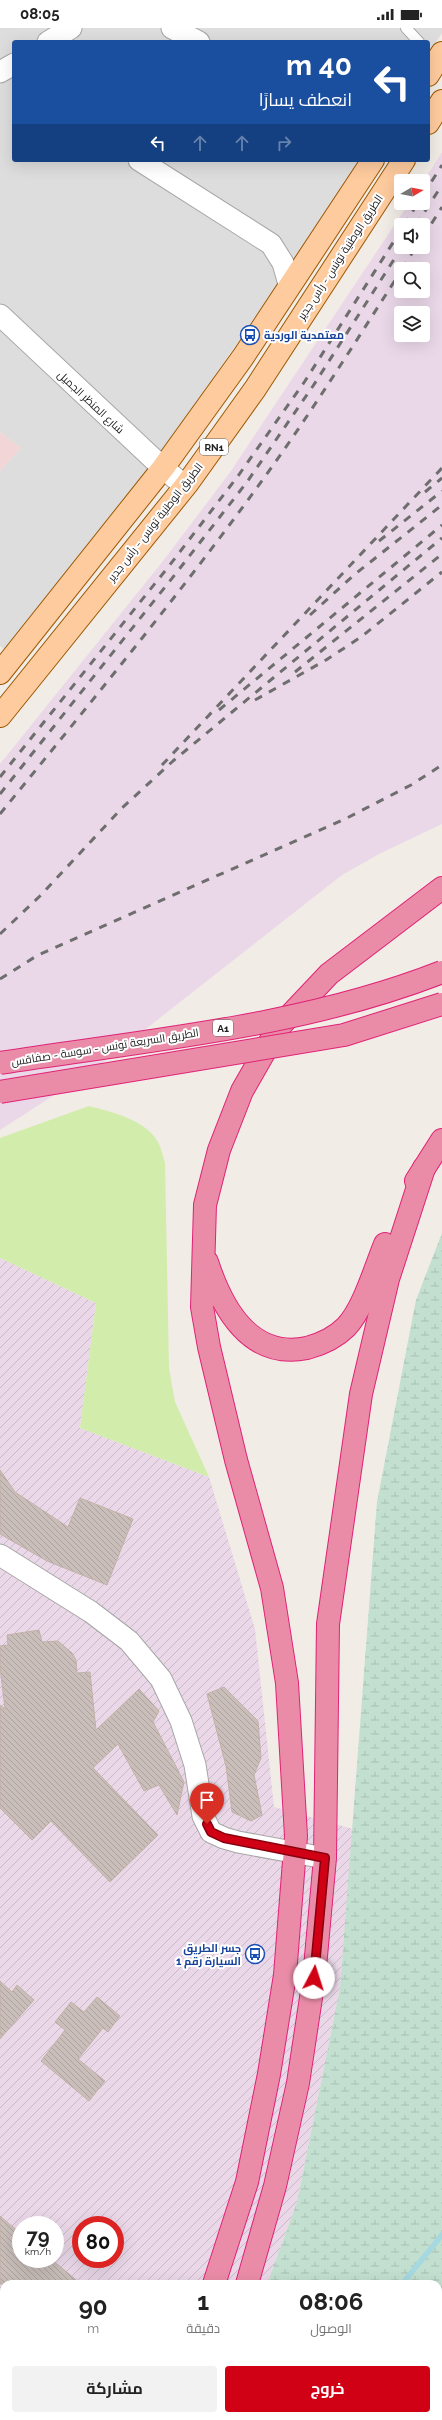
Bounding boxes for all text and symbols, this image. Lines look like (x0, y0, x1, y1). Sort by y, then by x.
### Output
text: 08:05 (20, 5, 60, 23)
text: 40 m (286, 49, 352, 82)
icon: left (366, 56, 418, 108)
text: انعطف يسارًا (259, 89, 352, 110)
icon: left (147, 132, 169, 154)
icon: ahead (189, 132, 211, 154)
icon: ahead (231, 132, 253, 154)
icon: right (273, 132, 295, 154)
north arrow (394, 174, 430, 210)
map controls (394, 174, 430, 342)
street label: الطريق الوطنية تونس - رأس جدير (294, 192, 386, 323)
button: sound (394, 218, 430, 254)
button: search (394, 262, 430, 298)
button: layers (394, 306, 430, 342)
bus stop icon: معتمدية الوردية (239, 324, 261, 346)
place label: معتمدية الوردية (264, 329, 344, 343)
street label: شارع المنظر الجميل (54, 368, 127, 437)
road number: RN1 (200, 439, 228, 455)
street label: الطريق الوطنية تونس - رأس جدير (104, 460, 206, 585)
road number: A1 (213, 1020, 233, 1036)
street label: الطريق السريعة تونس - سوسة - صفاقس (10, 1026, 200, 1069)
pin (190, 1783, 224, 1824)
icon: arrive (196, 1789, 218, 1811)
place label: جسر الطريق السيارة رقم 1 (176, 1942, 241, 1969)
bus stop icon: جسر الطريق السيارة رقم 1 (244, 1943, 266, 1965)
position arrow (293, 1957, 335, 1999)
speed limit sign: 80 (72, 2216, 124, 2268)
text: 79 (27, 2225, 50, 2249)
text: km/h (25, 2246, 51, 2257)
text: 1 (197, 2287, 209, 2316)
text: 08:06 (299, 2287, 363, 2316)
text: 90 (79, 2292, 108, 2321)
text: m (87, 2321, 99, 2336)
text: دقيقة (186, 2321, 220, 2336)
text: الوصول (310, 2321, 352, 2336)
button: مشاركة (12, 2366, 217, 2412)
button: خروج (225, 2366, 430, 2412)

